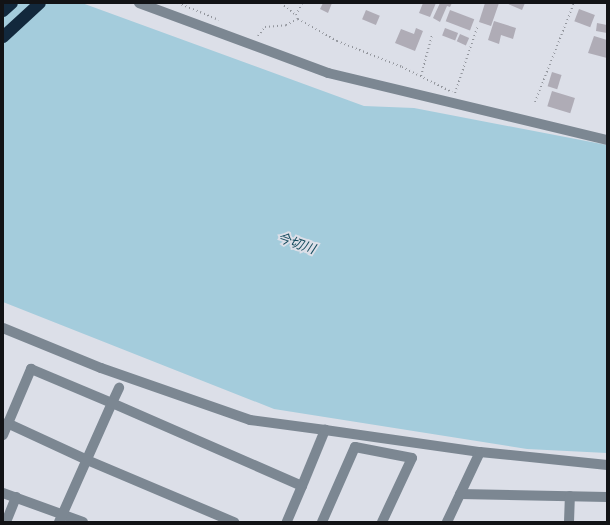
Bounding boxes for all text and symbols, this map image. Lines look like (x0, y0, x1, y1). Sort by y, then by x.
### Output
water label: 今切川 (275, 230, 317, 258)

